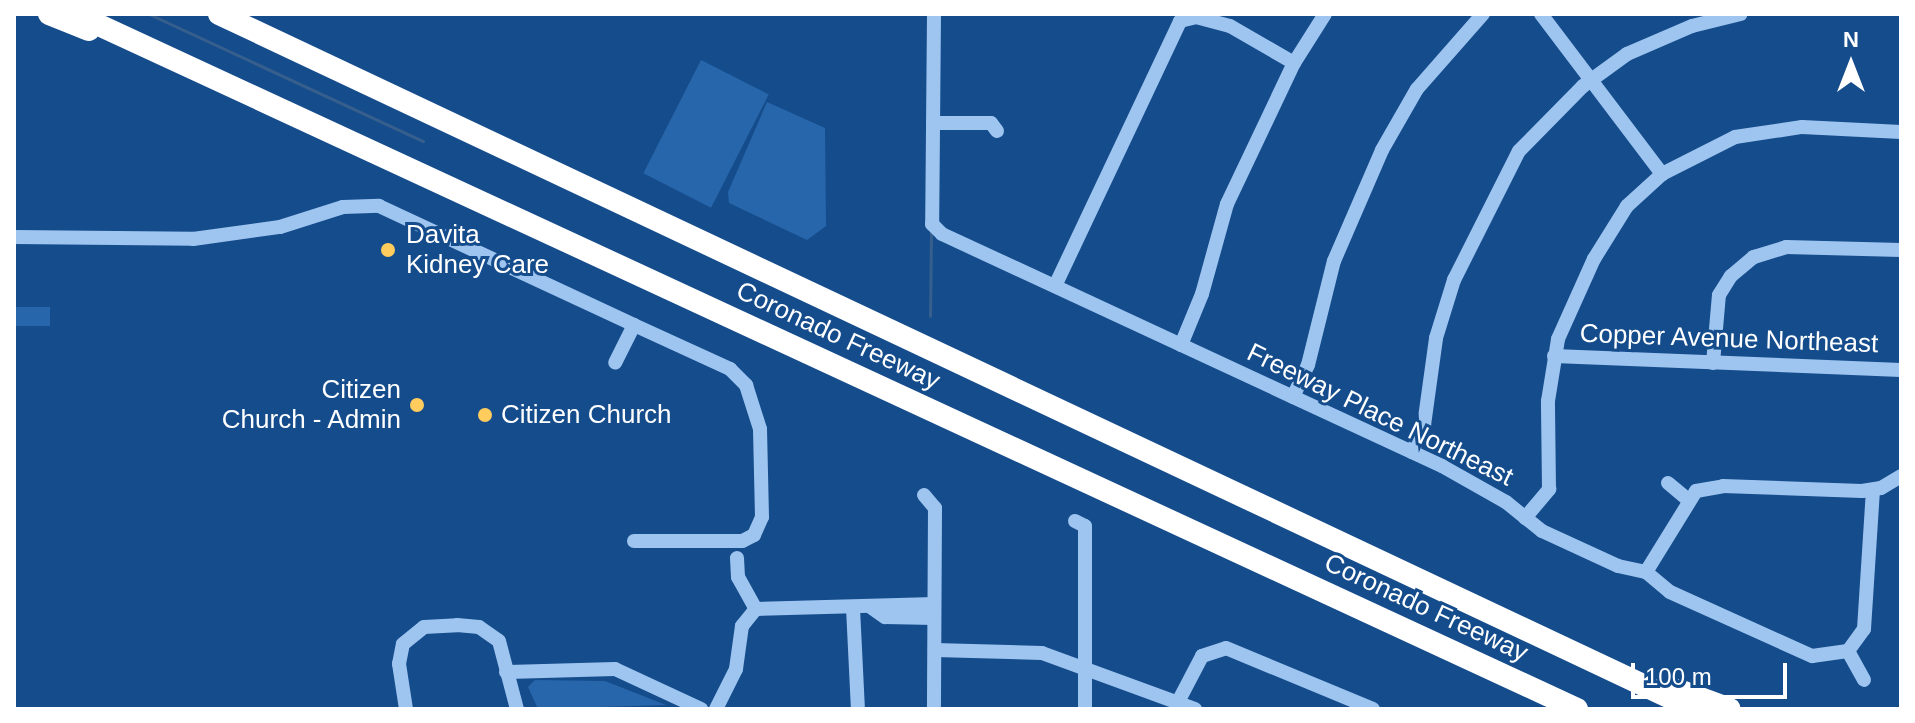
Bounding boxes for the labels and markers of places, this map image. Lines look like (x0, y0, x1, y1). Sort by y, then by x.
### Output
place label: Davita Kidney Care (406, 219, 549, 280)
marker: Davita Kidney Care (377, 239, 399, 261)
place label: Citizen Church - Admin (220, 374, 401, 436)
marker: Citizen Church - Admin (408, 396, 426, 414)
place label: Citizen Church (501, 399, 672, 431)
marker: Citizen Church (476, 406, 494, 424)

